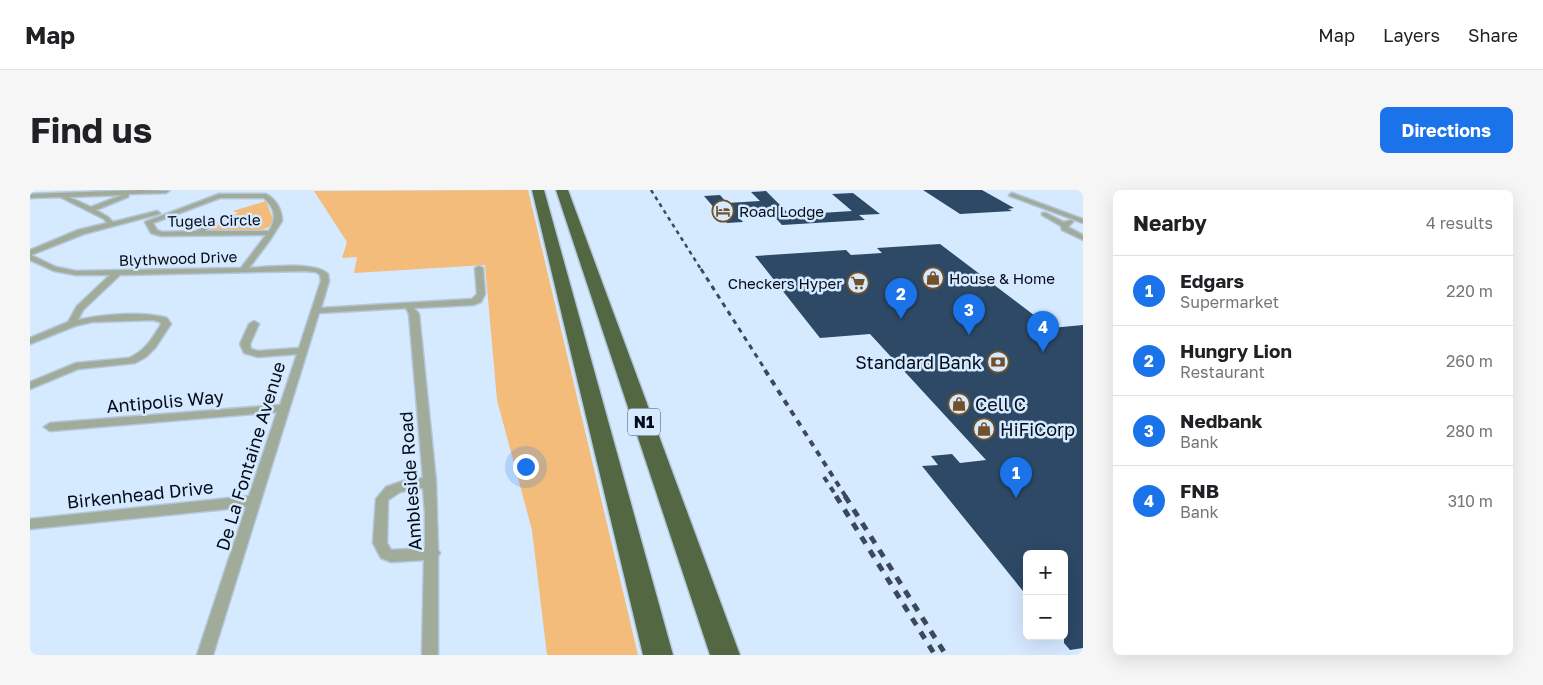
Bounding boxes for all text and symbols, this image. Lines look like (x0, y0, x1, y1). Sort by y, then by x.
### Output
text: Map (25, 20, 75, 49)
text: Map (1318, 24, 1355, 46)
text: Layers (1383, 24, 1440, 46)
text: Share (1468, 24, 1518, 46)
button: Directions (1380, 107, 1513, 153)
text: Find us (30, 109, 152, 151)
hotel icon: Road Lodge (711, 199, 735, 223)
place label: Road Lodge (739, 202, 824, 220)
street label: Tugela Circle (167, 210, 261, 230)
text: Nearby (1133, 210, 1207, 236)
text: 4 results (1426, 213, 1493, 233)
street label: Blythwood Drive (118, 247, 238, 269)
shop icon: House & Home (921, 266, 945, 290)
place label: House & Home (949, 269, 1055, 287)
text: Edgars (1180, 269, 1244, 292)
supermarket icon: Checkers Hyper (846, 271, 870, 295)
place label: Checkers Hyper (728, 274, 842, 292)
pin: 2 (885, 278, 917, 319)
text: 1 (1145, 281, 1153, 301)
text: 220 m (1446, 281, 1493, 301)
text: Supermarket (1180, 292, 1279, 312)
pin: 3 (953, 294, 985, 335)
pin: 4 (1027, 311, 1059, 352)
text: Hungry Lion (1180, 339, 1292, 362)
bank icon: Standard Bank (986, 350, 1010, 374)
place label: Standard Bank (855, 351, 982, 373)
text: 2 (1144, 351, 1154, 371)
text: 260 m (1446, 351, 1493, 371)
street label: De La Fontaine Avenue (211, 359, 289, 553)
text: Restaurant (1180, 362, 1265, 382)
street label: Antipolis Way (105, 385, 225, 417)
shop icon: Cell C (947, 392, 971, 416)
place label: Cell C (975, 393, 1026, 415)
road number: N1 (628, 408, 660, 436)
text: Nedbank (1180, 409, 1263, 432)
street label: Ambleside Road (394, 411, 426, 551)
shop icon: HiFiCorp (972, 417, 996, 441)
place label: HiFiCorp (1000, 418, 1075, 440)
text: 3 (1144, 421, 1154, 441)
text: 280 m (1446, 421, 1493, 441)
text: Bank (1180, 432, 1219, 452)
your location (513, 454, 539, 480)
pin: 1 (1000, 457, 1032, 498)
street label: Birkenhead Drive (66, 475, 214, 513)
text: FNB (1180, 479, 1219, 502)
text: 4 (1144, 491, 1154, 511)
text: 310 m (1448, 491, 1493, 511)
text: Bank (1180, 502, 1219, 522)
map controls (1023, 550, 1068, 640)
button: + (1023, 550, 1068, 595)
button: − (1023, 595, 1068, 640)

